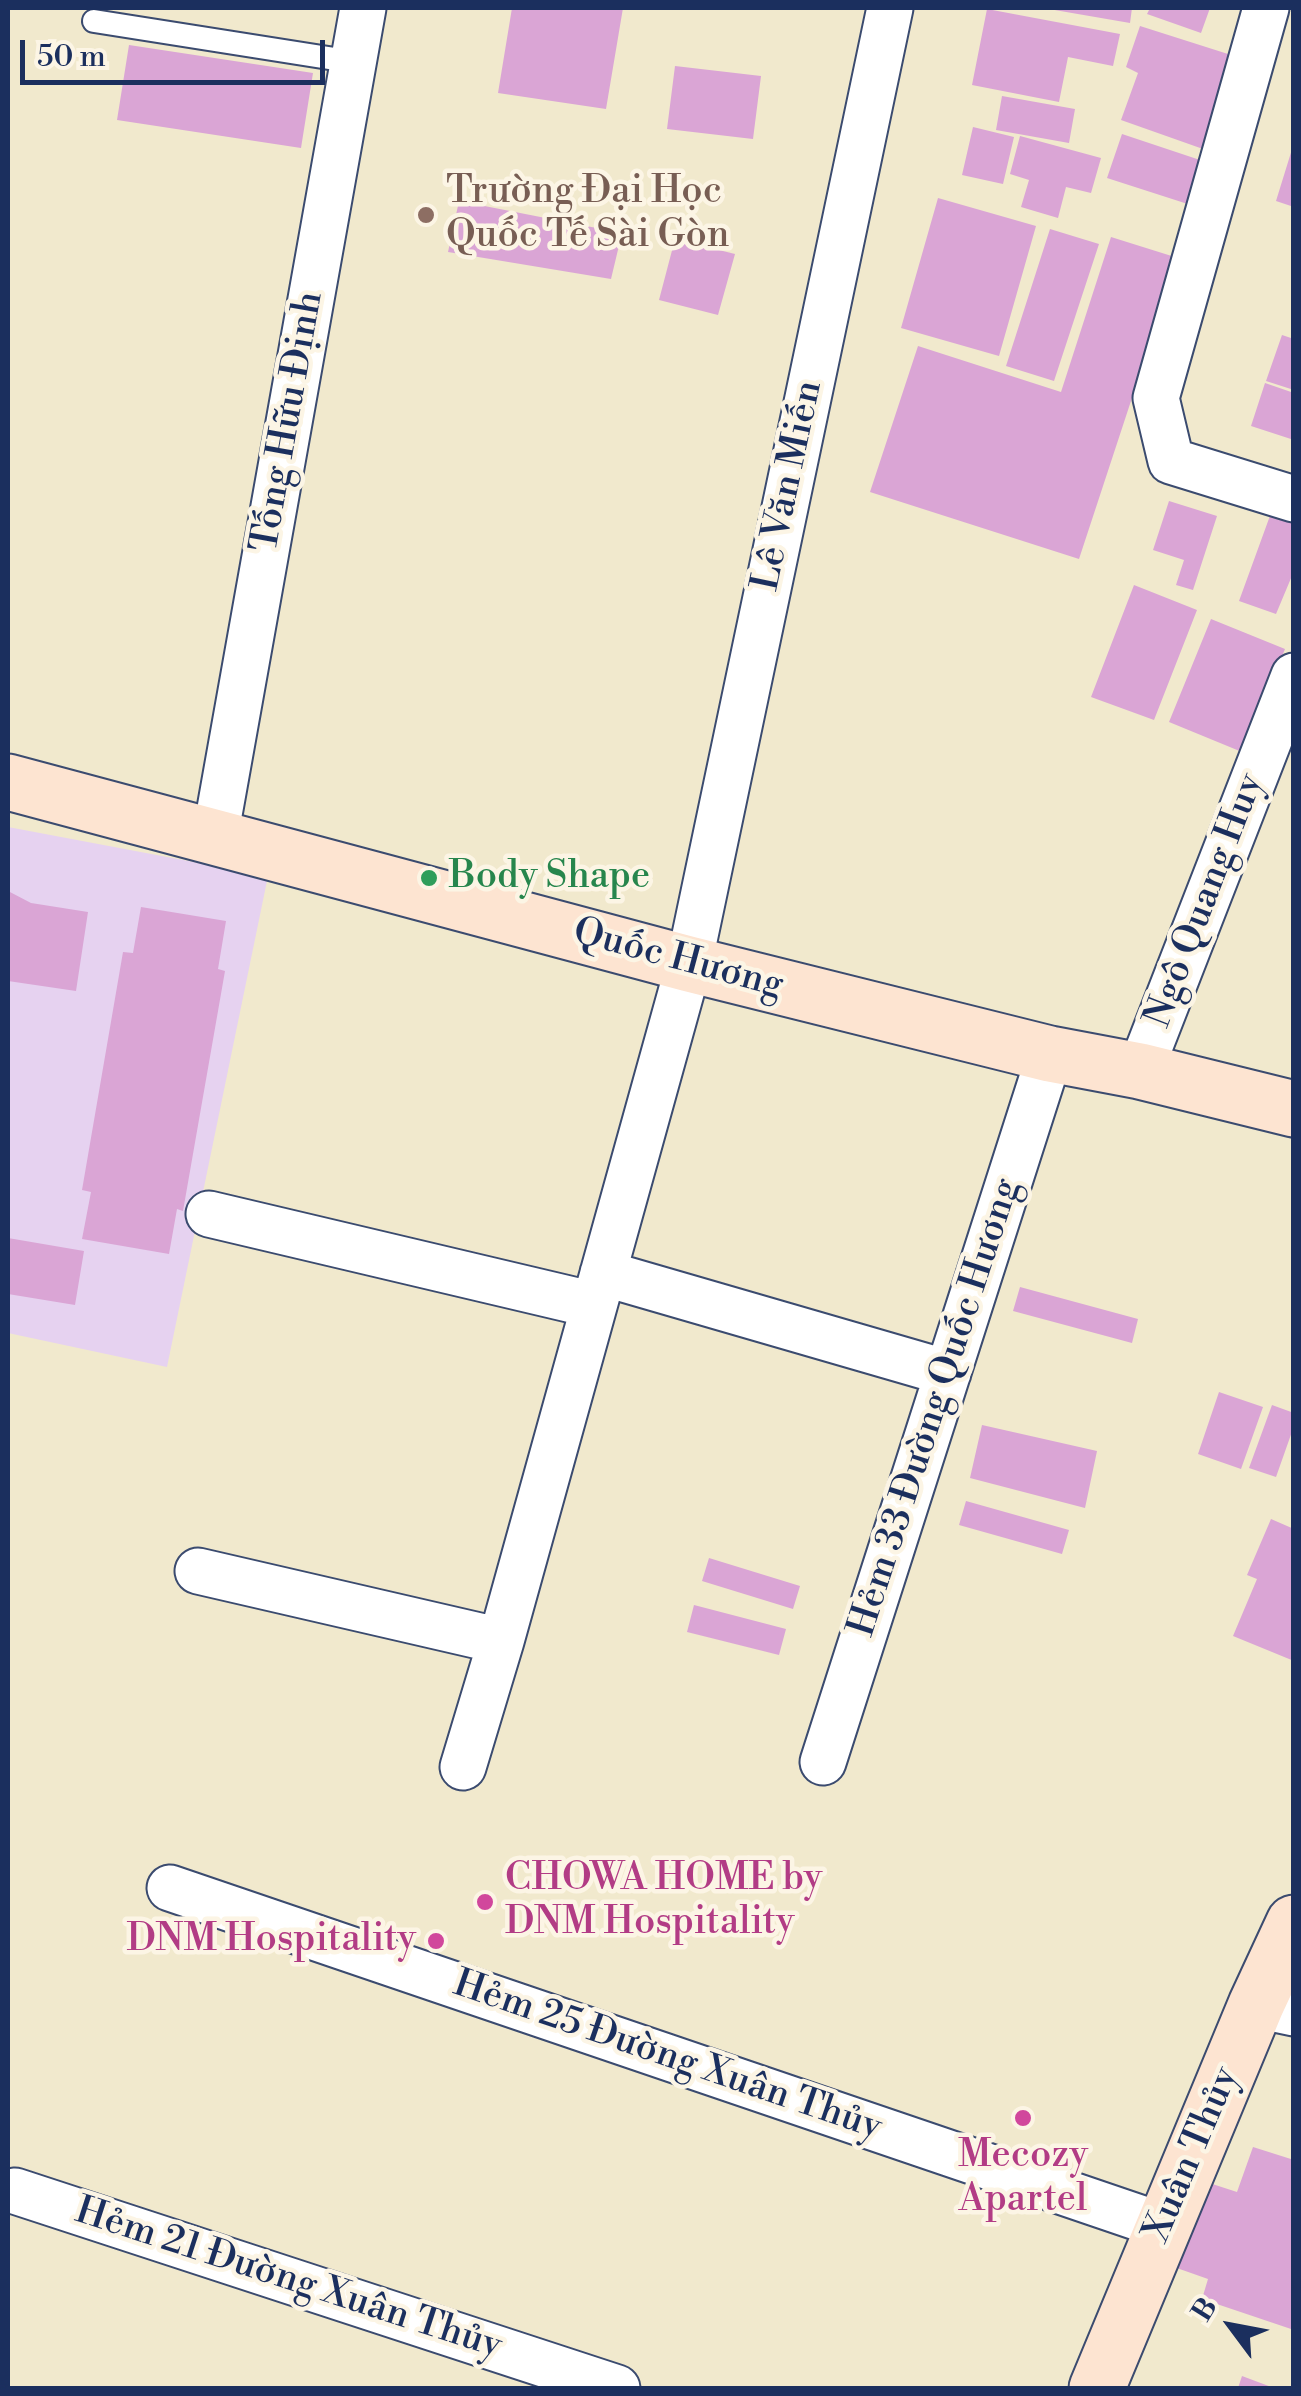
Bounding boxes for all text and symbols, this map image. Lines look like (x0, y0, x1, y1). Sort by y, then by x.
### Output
scale bar (25, 20, 330, 82)
text: 50 m (37, 38, 106, 76)
place label: Trường Đại Học Quốc Tế Sài Gòn (446, 170, 729, 260)
marker: Trường Đại Học Quốc Tế Sài Gòn (415, 204, 437, 226)
street label: Tống Hữu Định (244, 288, 334, 556)
street label: Lê Văn Miến (744, 377, 834, 595)
street label: Ngô Quang Huy (1137, 768, 1275, 1034)
place label: Body Shape (449, 855, 650, 901)
marker: Body Shape (418, 867, 440, 889)
street label: Quốc Hương (568, 910, 788, 1010)
street label: Hẻm 33 Đường Quốc Hương (840, 1173, 1032, 1643)
place label: CHOWA HOME by DNM Hospitality (505, 1857, 822, 1946)
marker: CHOWA HOME by DNM Hospitality (474, 1891, 496, 1913)
place label: DNM Hospitality (127, 1918, 416, 1964)
marker: DNM Hospitality (425, 1930, 447, 1952)
street label: Hẻm 25 Đường Xuân Thủy (447, 1962, 887, 2152)
street label: Xuân Thủy (1136, 2061, 1250, 2249)
marker: Mecozy Apartel (1012, 2107, 1034, 2129)
place label: Mecozy Apartel (958, 2134, 1088, 2224)
street label: Hẻm 21 Đường Xuân Thủy (69, 2189, 507, 2371)
north arrow (1181, 2276, 1281, 2376)
text: B (1185, 2292, 1226, 2328)

